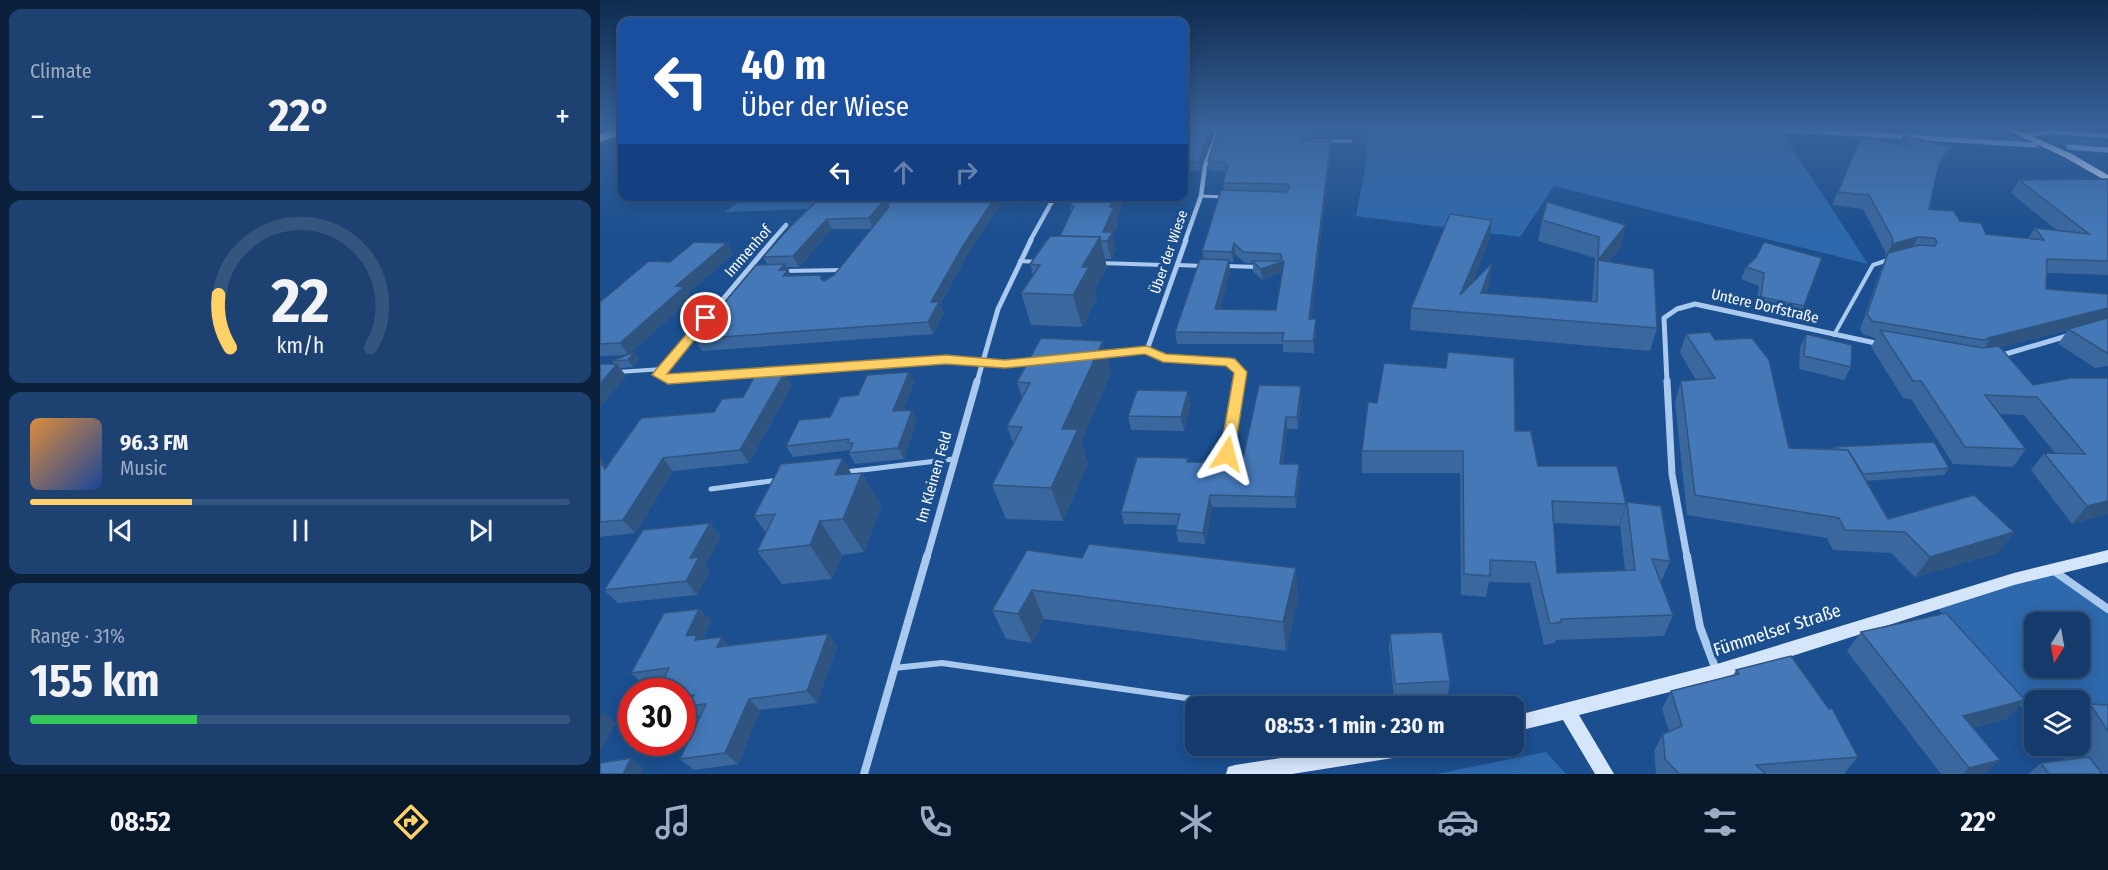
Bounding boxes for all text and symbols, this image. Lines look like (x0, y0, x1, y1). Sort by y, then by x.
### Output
text: 40 m (741, 40, 826, 90)
icon: left (642, 42, 720, 120)
text: Climate (30, 59, 92, 83)
text: 22° (269, 89, 331, 143)
text: Über der Wiese (741, 91, 909, 123)
text: − (30, 97, 45, 137)
text: + (555, 97, 570, 137)
icon: left (824, 156, 857, 189)
icon: ahead (887, 156, 920, 189)
icon: right (950, 156, 983, 189)
street label: Über der Wiese (1146, 208, 1191, 296)
street label: Immenhof (721, 220, 776, 281)
text: 22 (270, 265, 329, 340)
street label: Untere Dorfstraße (1709, 285, 1821, 327)
pin (680, 292, 731, 343)
icon: arrive (689, 301, 722, 334)
text: km/h (276, 334, 324, 360)
position arrow (1195, 422, 1259, 486)
text: 96.3 FM (120, 429, 188, 456)
street label: Im Kleinen Feld (912, 429, 956, 525)
text: Music (120, 456, 167, 480)
icon: previous (104, 514, 137, 547)
icon: pause (284, 514, 317, 547)
icon: next (464, 514, 497, 547)
street label: Fümmelser Straße (1710, 599, 1844, 661)
north arrow (2024, 612, 2090, 678)
map controls (2024, 612, 2090, 756)
text: Range · 31% (30, 624, 125, 648)
text: 155 km (30, 654, 160, 708)
speed limit sign: 30 (618, 678, 696, 756)
button: layers (2024, 690, 2090, 756)
text: 08:53 · 1 min · 230 m (1264, 712, 1445, 739)
icon: directions (390, 801, 432, 843)
icon: music (652, 801, 694, 843)
icon: phone (914, 801, 956, 843)
icon: climate (1175, 801, 1217, 843)
icon: car (1437, 801, 1479, 843)
icon: filters (1699, 801, 1741, 843)
text: 08:52 (110, 806, 171, 838)
text: 22° (1961, 806, 1998, 838)

